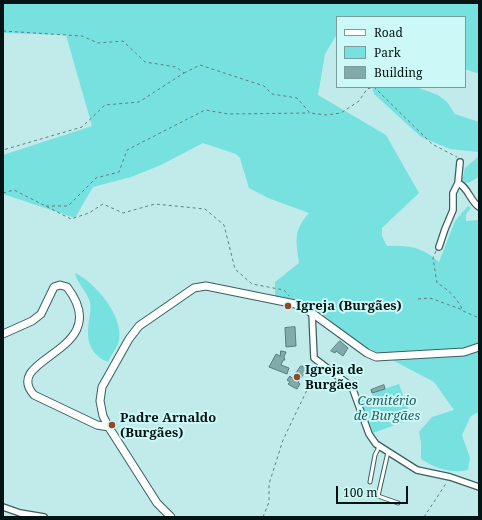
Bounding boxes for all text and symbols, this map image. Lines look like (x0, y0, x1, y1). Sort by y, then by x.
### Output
legend (336, 16, 466, 88)
text: Road (374, 24, 403, 41)
text: Park (374, 44, 401, 61)
text: Building (374, 64, 422, 81)
place label: Igreja (Burgães) (296, 298, 402, 314)
marker: Igreja (Burgães) (283, 301, 293, 311)
place label: Igreja de Burgães (305, 362, 363, 393)
marker: Igreja de Burgães (292, 372, 302, 382)
park label: Cemitério de Burgães (354, 393, 420, 424)
place label: Padre Arnaldo (Burgães) (120, 410, 216, 441)
marker: Padre Arnaldo (Burgães) (107, 420, 117, 430)
scale bar (338, 478, 410, 504)
text: 100 m (343, 484, 378, 501)

